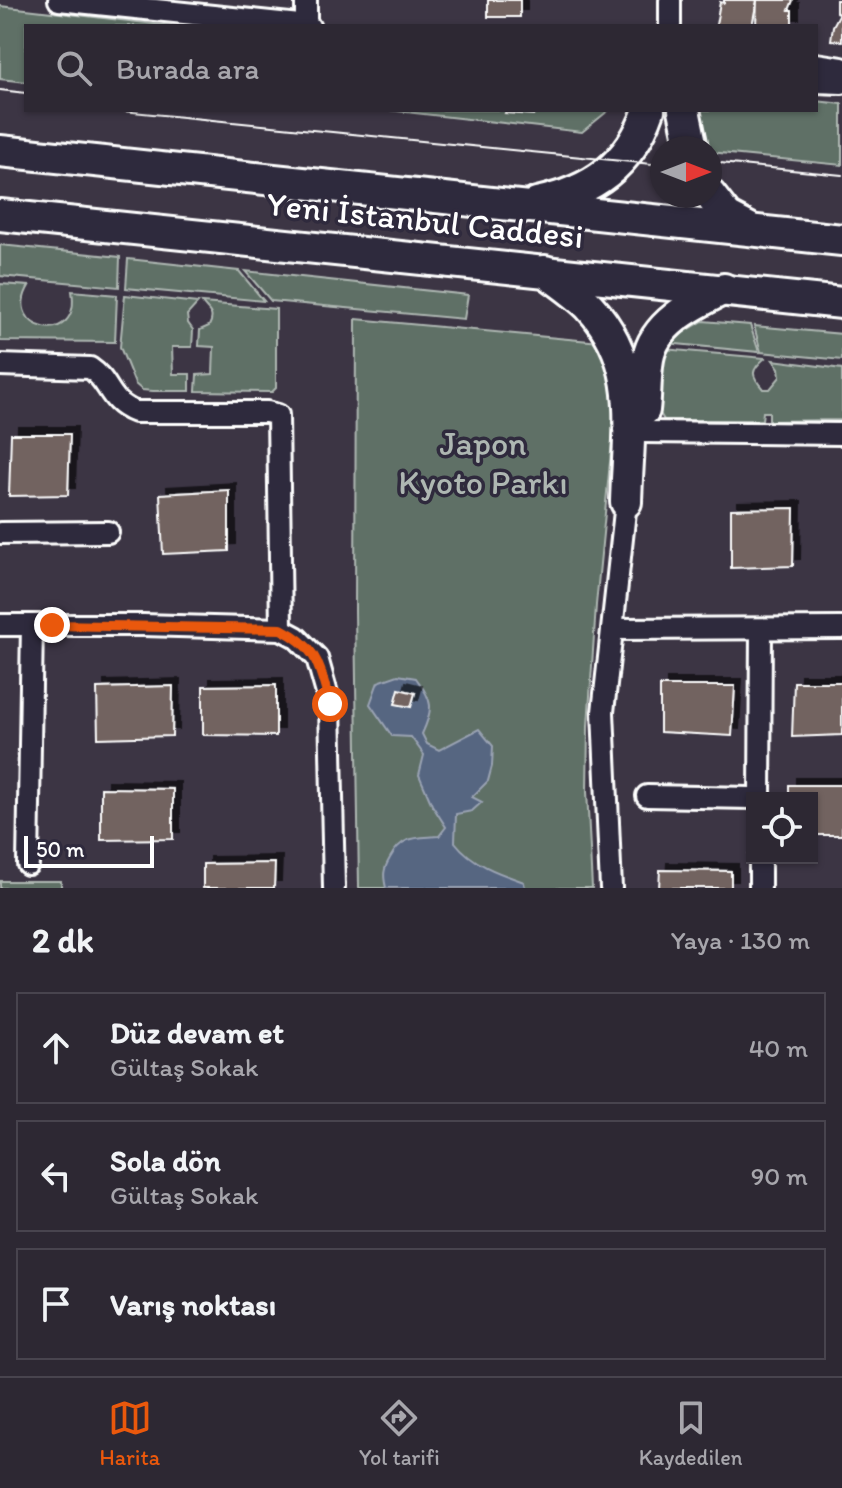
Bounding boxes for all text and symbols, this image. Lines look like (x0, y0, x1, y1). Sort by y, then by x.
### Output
search box (24, 24, 818, 112)
icon: search (52, 46, 96, 90)
text: Burada ara (116, 50, 259, 87)
north arrow (650, 136, 722, 208)
street label: Yeni İstanbul Caddesi (265, 183, 585, 257)
park label: Japon Kyoto Parkı (398, 423, 568, 503)
route end (34, 607, 70, 643)
route start (312, 686, 348, 722)
map controls (746, 792, 818, 864)
button: locate (746, 792, 818, 864)
scale bar (24, 832, 154, 868)
text: 50 m (36, 836, 85, 863)
text: 2 dk (32, 920, 94, 961)
text: Yaya · 130 m (671, 924, 810, 956)
text: Düz devam et (110, 1014, 284, 1051)
icon: ahead (34, 1026, 78, 1070)
text: 40 m (749, 1032, 808, 1064)
text: Gültaş Sokak (110, 1051, 259, 1083)
text: Sola dön (110, 1142, 221, 1179)
icon: left (34, 1154, 78, 1198)
text: 90 m (751, 1160, 808, 1192)
text: Gültaş Sokak (110, 1179, 259, 1211)
icon: arrive (34, 1282, 78, 1326)
text: Varış noktası (110, 1286, 276, 1323)
tab: Harita (99, 1396, 160, 1471)
tab: Yol tarifi (359, 1396, 440, 1471)
tab: Kaydedilen (639, 1396, 743, 1471)

